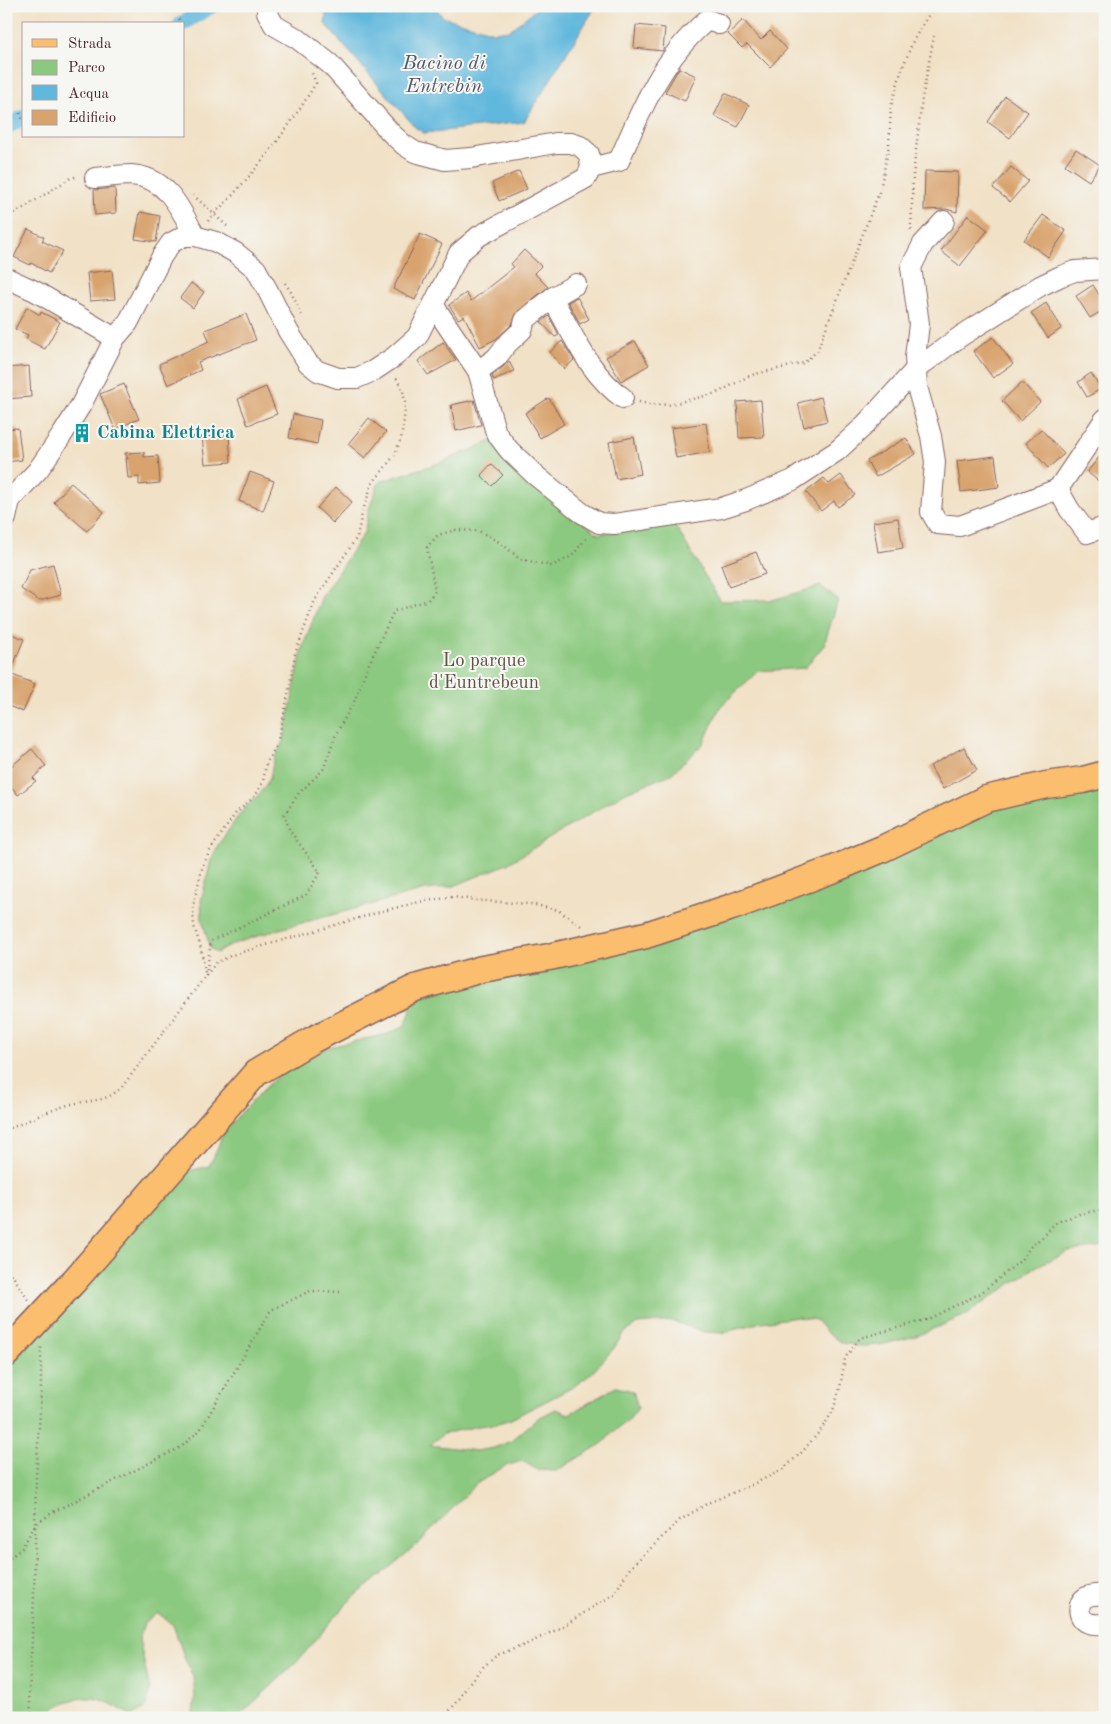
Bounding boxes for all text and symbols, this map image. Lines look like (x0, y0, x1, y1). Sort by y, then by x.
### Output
legend (22, 22, 185, 138)
text: Strada (68, 37, 112, 52)
water label: Bacino di Entrebin (401, 54, 486, 97)
text: Parco (68, 61, 105, 76)
text: Acqua (68, 87, 110, 102)
text: Edificio (68, 111, 116, 126)
building icon: Cabina Elettrica (71, 422, 93, 444)
place label: Cabina Elettrica (97, 424, 235, 443)
park label: Lo parque d'Euntrebeun (429, 652, 539, 693)

